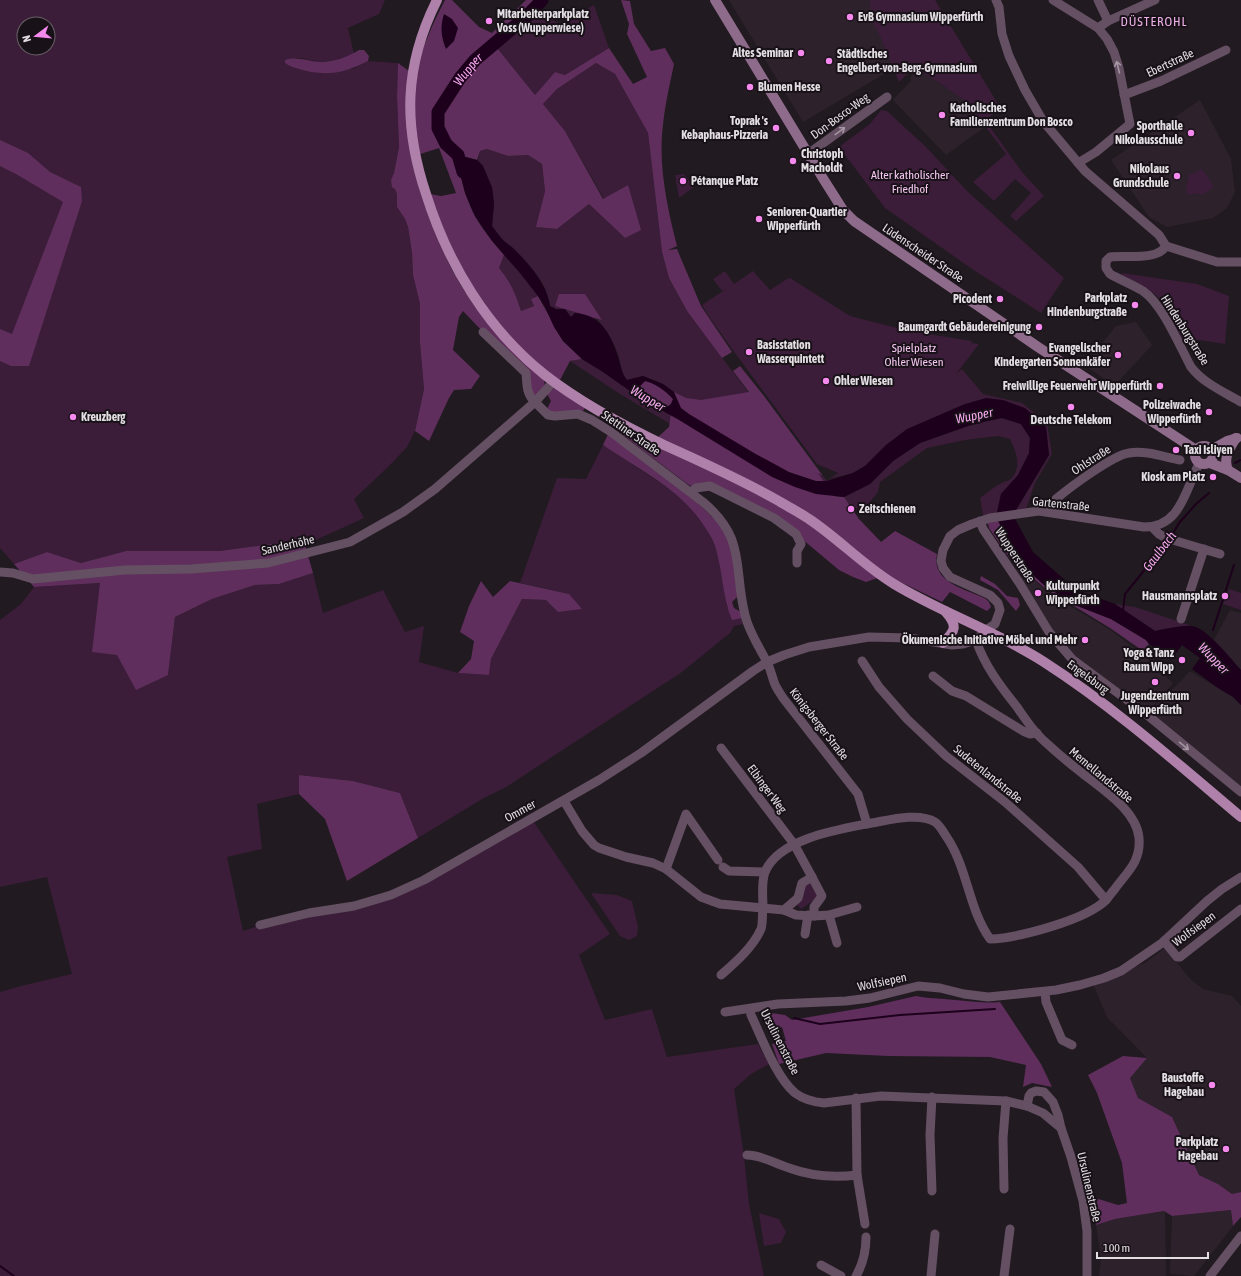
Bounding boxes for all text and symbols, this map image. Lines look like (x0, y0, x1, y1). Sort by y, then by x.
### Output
place label: Mitarbeiterparkplatz Voss (Wupperwiese) (496, 7, 590, 35)
place label: EvB Gymnasium Wipperfürth (858, 10, 983, 24)
marker: EvB Gymnasium Wipperfürth (845, 12, 855, 22)
district label: DÜSTEROHL (1120, 14, 1188, 29)
north arrow (16, 16, 56, 56)
marker: Mitarbeiterparkplatz Voss (Wupperwiese) (484, 16, 494, 26)
text: N (20, 34, 33, 44)
place label: Altes Seminar (731, 46, 793, 60)
street label: Ebertstraße (1144, 46, 1196, 80)
place label: Städtisches Engelbert-von-Berg-Gymnasium (837, 47, 977, 75)
marker: Altes Seminar (796, 48, 806, 58)
water label: Wupper (450, 49, 486, 88)
marker: Städtisches Engelbert-von-Berg-Gymnasium (824, 56, 834, 66)
one-way arrow (1114, 61, 1121, 74)
place label: Blumen Hesse (758, 80, 821, 94)
marker: Blumen Hesse (745, 82, 755, 92)
street label: Don-Bosco-Weg (808, 90, 873, 142)
place label: Katholisches Familienzentrum Don Bosco (950, 101, 1073, 129)
marker: Katholisches Familienzentrum Don Bosco (937, 110, 947, 120)
place label: Toprak 's Kebaphaus-Pizzeria (681, 114, 769, 142)
place label: Sporthalle Nikolausschule (1115, 119, 1184, 147)
marker: Toprak 's Kebaphaus-Pizzeria (771, 123, 781, 133)
one-way arrow (834, 127, 845, 135)
marker: Sporthalle Nikolausschule (1186, 128, 1196, 138)
place label: Christoph Macholdt (801, 147, 843, 175)
marker: Christoph Macholdt (788, 156, 798, 166)
place label: Nikolaus Grundschule (1113, 162, 1170, 190)
park label: Alter katholischer Friedhof (871, 168, 950, 196)
marker: Nikolaus Grundschule (1172, 171, 1182, 181)
place label: Pétanque Platz (691, 174, 759, 188)
marker: Pétanque Platz (678, 176, 688, 186)
place label: Senioren-Quartier Wipperfürth (766, 205, 847, 233)
marker: Senioren-Quartier Wipperfürth (754, 214, 764, 224)
street label: Lüdenscheider Straße (880, 221, 966, 285)
place label: Parkplatz Hindenburgstraße (1047, 291, 1128, 319)
place label: Picodent (953, 292, 993, 306)
street label: Hindenburgstraße (1158, 292, 1212, 368)
marker: Picodent (995, 294, 1005, 304)
marker: Parkplatz Hindenburgstraße (1130, 300, 1140, 310)
place label: Baumgardt Gebäudereinigung (898, 320, 1032, 334)
marker: Baumgardt Gebäudereinigung (1034, 322, 1044, 332)
place label: Basisstation Wasserquintett (756, 338, 825, 366)
park label: Spielplatz Ohler Wiesen (885, 341, 943, 369)
place label: Evangelischer Kindergarten Sonnenkäfer (994, 341, 1110, 369)
marker: Basisstation Wasserquintett (744, 347, 754, 357)
marker: Evangelischer Kindergarten Sonnenkäfer (1113, 350, 1123, 360)
place label: Ohler Wiesen (834, 374, 893, 388)
marker: Ohler Wiesen (821, 376, 831, 386)
place label: Freiwillige Feuerwehr Wipperfürth (1003, 379, 1152, 393)
marker: Freiwillige Feuerwehr Wipperfürth (1155, 381, 1165, 391)
water label: Wupper (628, 382, 669, 415)
place label: Polizeiwache Wipperfürth (1143, 398, 1202, 426)
marker: Deutsche Telekom (1066, 402, 1076, 412)
water label: Wupper (954, 404, 995, 426)
marker: Polizeiwache Wipperfürth (1204, 407, 1214, 417)
street label: Stettiner Straße (599, 408, 663, 458)
place label: Kreuzberg (81, 410, 126, 424)
marker: Kreuzberg (68, 412, 78, 422)
place label: Deutsche Telekom (1031, 413, 1112, 427)
street label: Ohlstraße (1069, 442, 1113, 478)
place label: Taxi Isliyen (1184, 443, 1233, 457)
marker: Taxi Isliyen (1171, 445, 1181, 455)
place label: Kiosk am Platz (1141, 470, 1206, 484)
marker: Kiosk am Platz (1208, 472, 1218, 482)
street label: Gartenstraße (1032, 494, 1090, 514)
place label: Zeitschienen (859, 502, 916, 516)
marker: Zeitschienen (846, 504, 856, 514)
street label: Wupperstraße (992, 525, 1038, 585)
water label: Gaulbach (1140, 528, 1180, 574)
street label: Sanderhöhe (260, 532, 316, 558)
place label: Kulturpunkt Wipperfürth (1045, 579, 1100, 607)
marker: Kulturpunkt Wipperfürth (1033, 588, 1043, 598)
place label: Hausmannsplatz (1142, 589, 1218, 603)
marker: Hausmannsplatz (1220, 591, 1230, 601)
place label: Ökumenische Initiative Möbel und Mehr (902, 632, 1077, 647)
marker: Ökumenische Initiative Möbel und Mehr (1080, 635, 1090, 645)
water label: Wupper (1195, 640, 1233, 678)
place label: Yoga & Tanz Raum Wipp (1123, 646, 1175, 674)
marker: Yoga & Tanz Raum Wipp (1177, 655, 1187, 665)
street label: Engelsburg (1064, 657, 1112, 697)
marker: Jugendzentrum Wipperfürth (1150, 677, 1160, 687)
street label: Königsberger Straße (787, 685, 851, 763)
place label: Jugendzentrum Wipperfürth (1120, 689, 1190, 717)
street label: Sudetenlandstraße (951, 742, 1025, 806)
one-way arrow (1179, 742, 1190, 750)
street label: Memellandstraße (1066, 744, 1136, 806)
street label: Elbinger Weg (744, 762, 790, 817)
street label: Ommer (502, 797, 538, 825)
street label: Wolfsiepen (1170, 909, 1218, 949)
street label: Wolfsiepen (856, 970, 908, 994)
street label: Ursulinenstraße (758, 1007, 802, 1077)
place label: Baustoffe Hagebau (1162, 1071, 1205, 1099)
marker: Baustoffe Hagebau (1207, 1080, 1217, 1090)
place label: Parkplatz Hagebau (1176, 1135, 1219, 1163)
marker: Parkplatz Hagebau (1221, 1144, 1231, 1154)
street label: Ursulinenstraße (1074, 1151, 1104, 1223)
scale bar (1097, 1234, 1208, 1260)
text: 100 m (1103, 1241, 1130, 1255)

